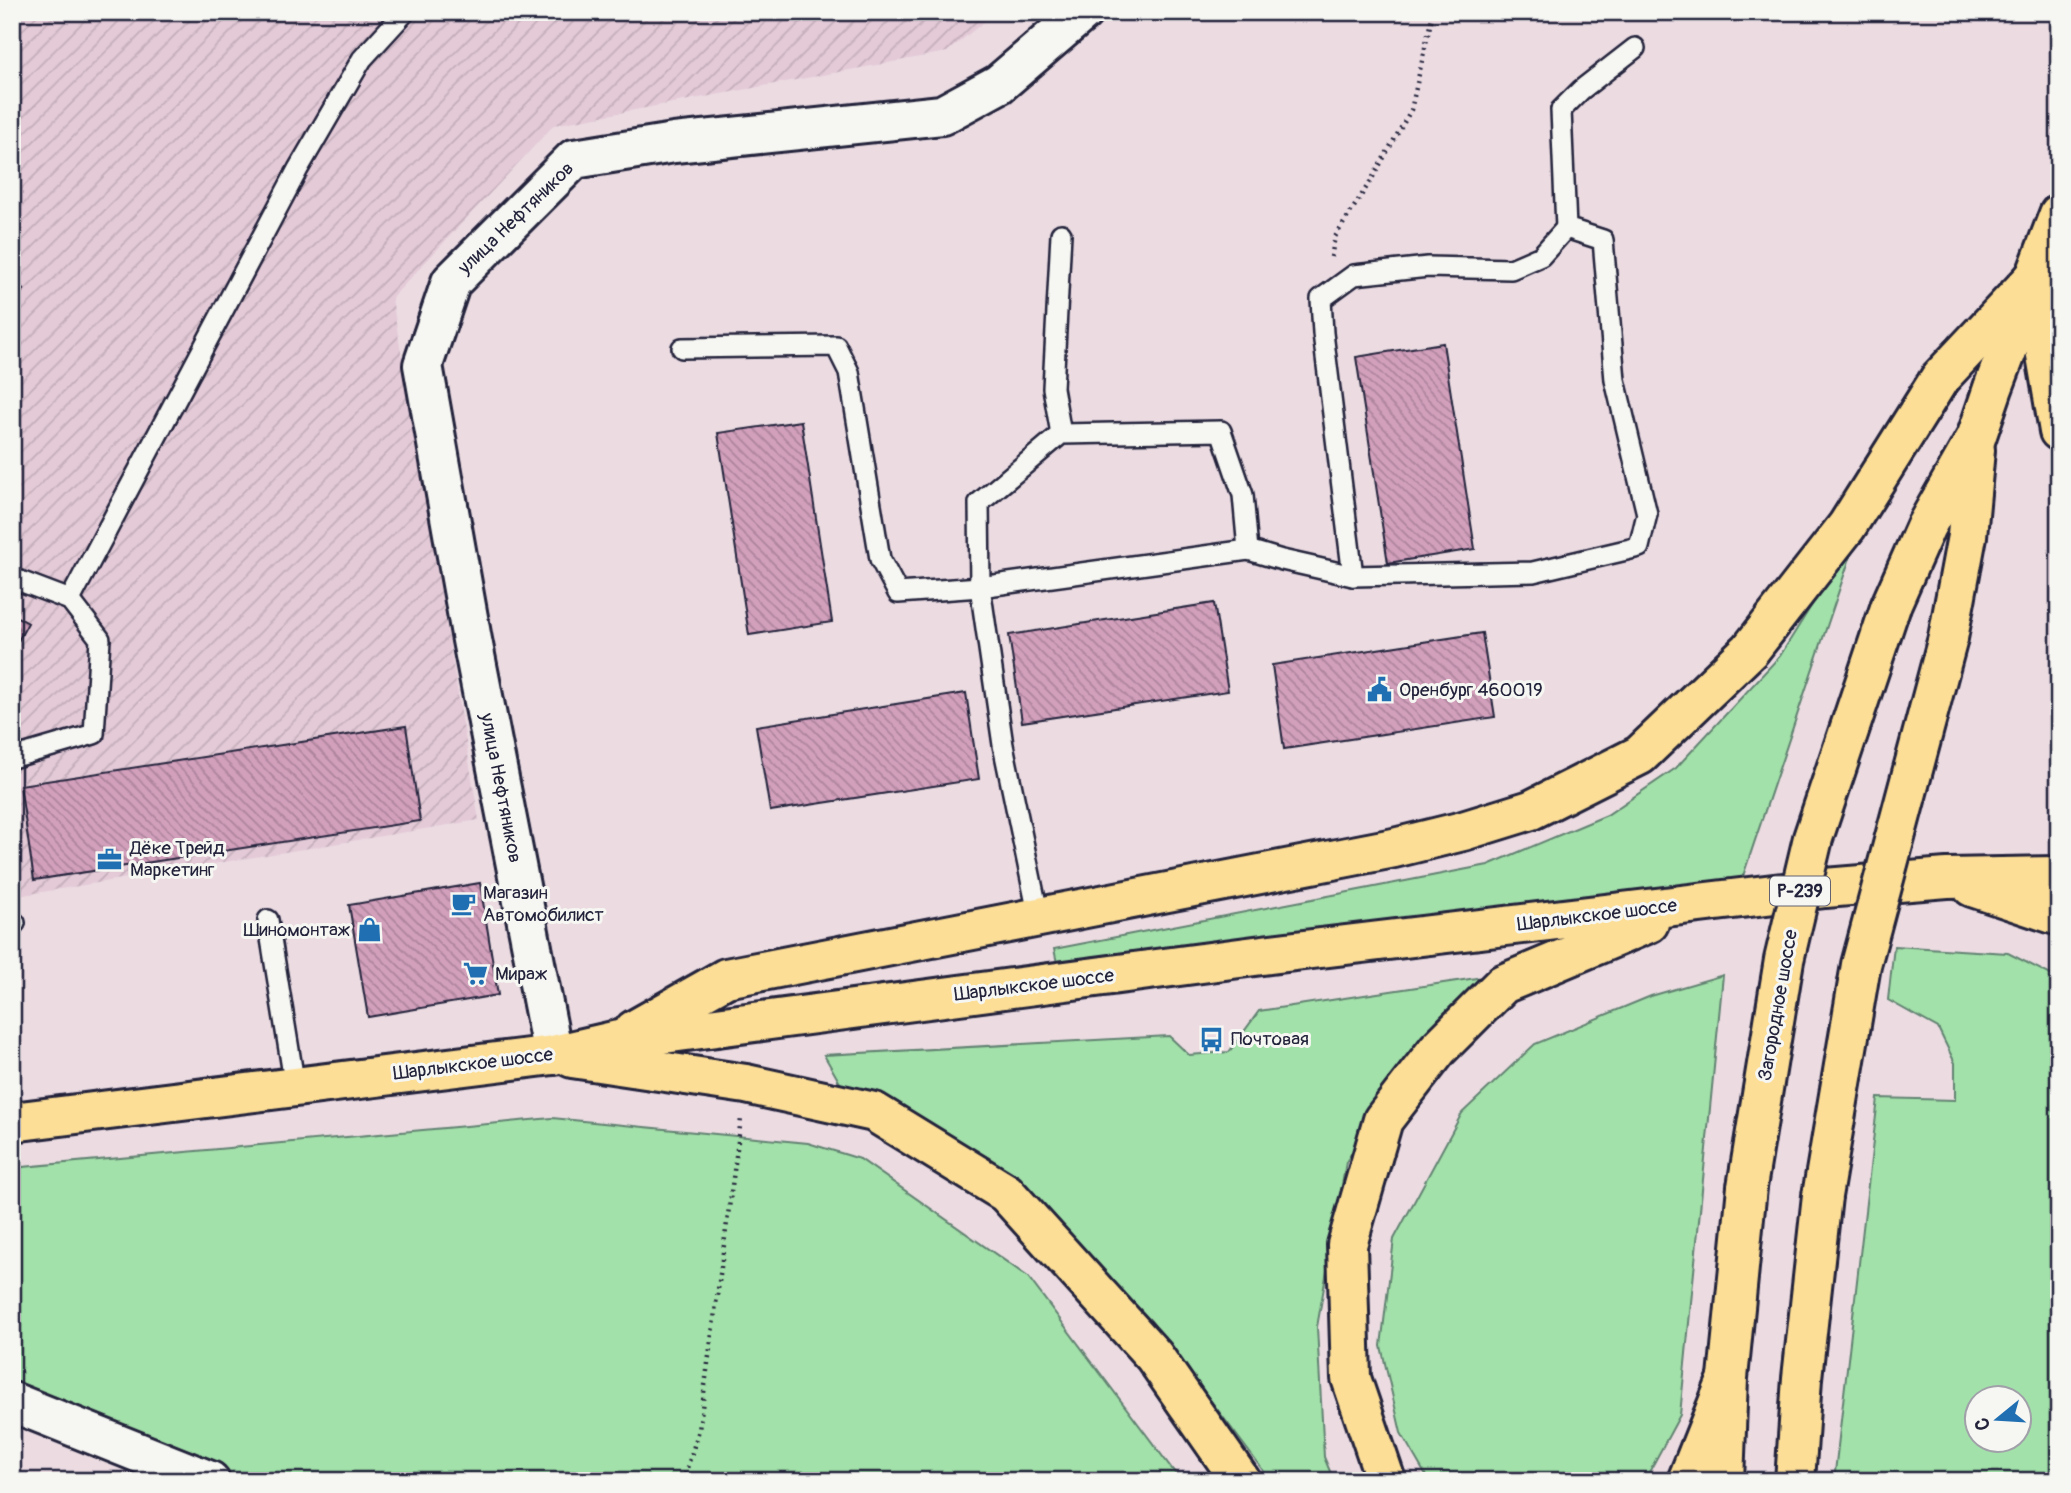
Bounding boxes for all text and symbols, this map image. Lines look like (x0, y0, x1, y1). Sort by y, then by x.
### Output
street label: улица Нефтяников (452, 157, 579, 280)
public building icon: Оренбург 460019 (1365, 676, 1393, 704)
place label: Оренбург 460019 (1399, 678, 1543, 702)
street label: улица Нефтяников (475, 710, 527, 865)
place label: Дёке Трейд Маркетинг (129, 836, 225, 882)
office icon: Дёке Трейд Маркетинг (96, 845, 124, 873)
road number: Р-239 (1770, 876, 1830, 906)
place label: Магазин Автомобилист (483, 881, 604, 927)
cafe icon: Магазин Автомобилист (449, 890, 477, 918)
street label: Шарлыкское шоссе (1516, 893, 1679, 937)
shop icon: Шиномонтаж (356, 916, 384, 944)
place label: Шиномонтаж (244, 918, 351, 942)
street label: Загородное шоссе (1753, 927, 1803, 1082)
supermarket icon: Мираж (461, 960, 489, 988)
place label: Мираж (495, 962, 548, 986)
street label: Шарлыкское шоссе (953, 963, 1116, 1007)
bus stop icon: Почтовая (1197, 1025, 1225, 1053)
place label: Почтовая (1231, 1027, 1309, 1051)
street label: Шарлыкское шоссе (392, 1042, 555, 1086)
north arrow (1962, 1384, 2032, 1454)
text: С (1969, 1414, 1996, 1433)

